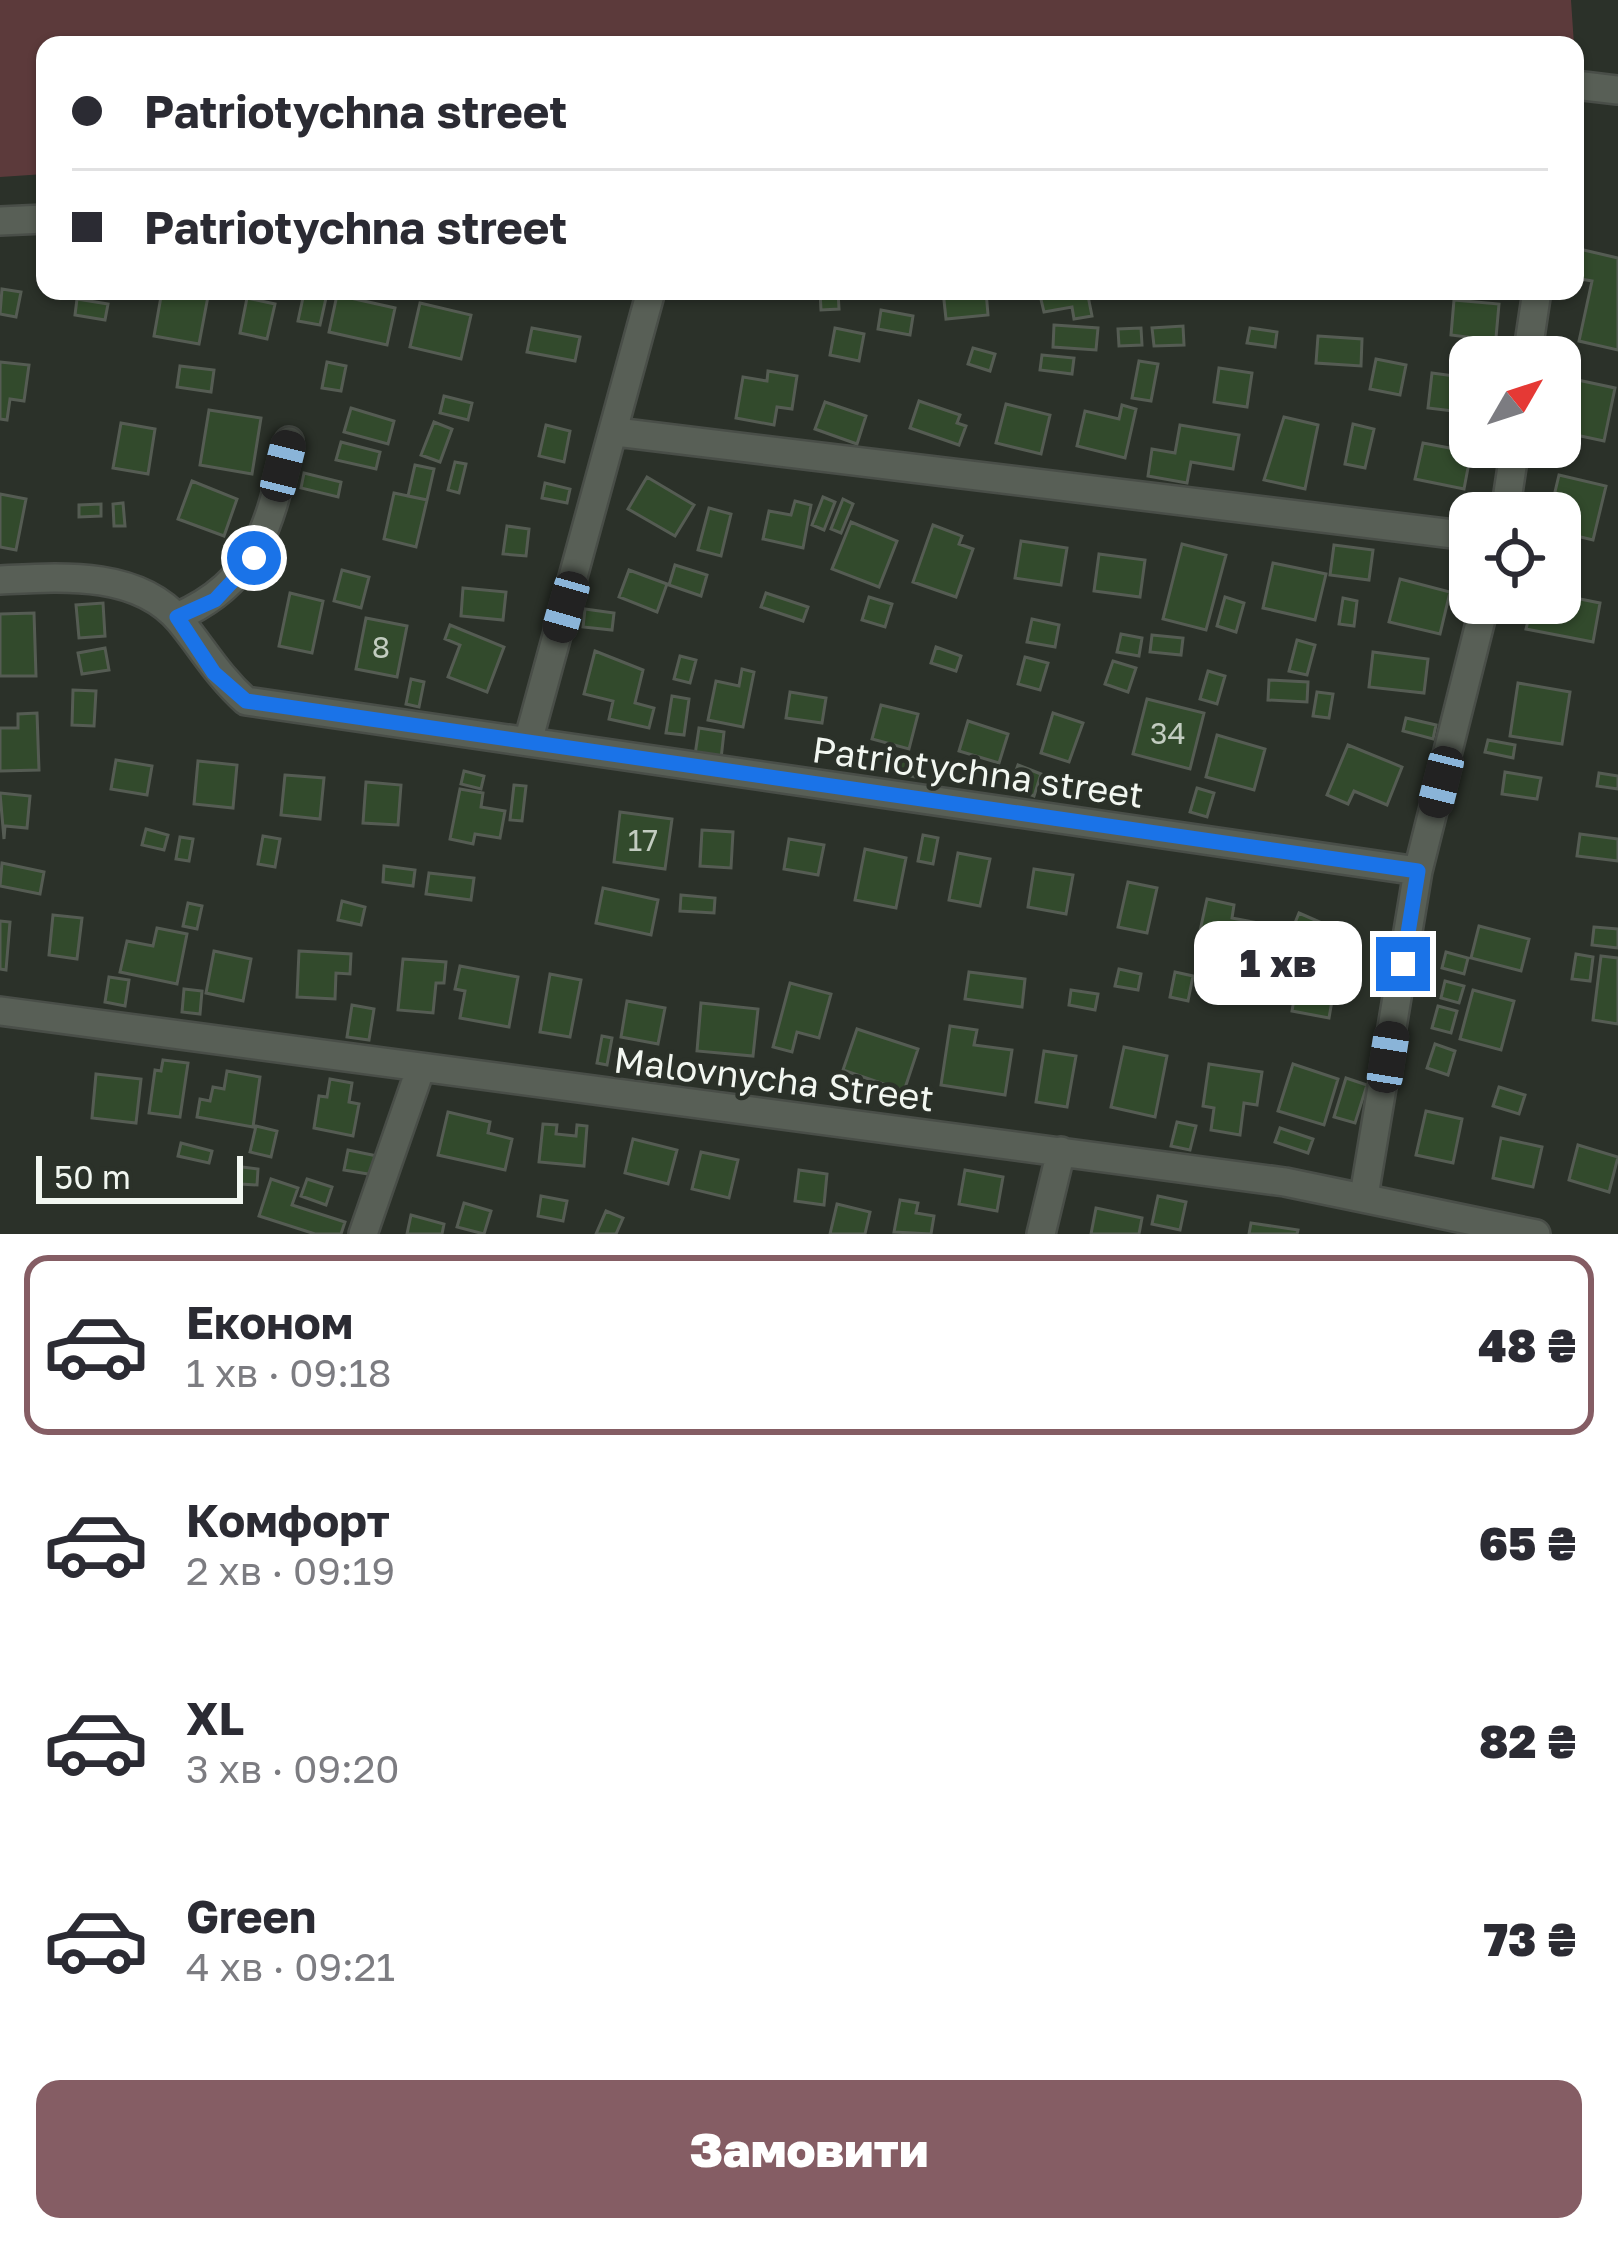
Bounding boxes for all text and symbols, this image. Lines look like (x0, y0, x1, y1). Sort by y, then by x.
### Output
text: Patriotychna street (144, 84, 567, 138)
text: Patriotychna street (144, 200, 567, 254)
north arrow (1449, 336, 1581, 468)
map controls (1449, 336, 1581, 624)
car (257, 427, 309, 505)
button: locate (1449, 492, 1581, 624)
route start (227, 531, 281, 585)
car (539, 567, 593, 647)
house number: 8 (372, 629, 390, 665)
house number: 34 (1150, 715, 1186, 751)
street label: Patriotychna street (810, 727, 1146, 816)
car (1415, 743, 1467, 821)
house number: 17 (628, 822, 658, 858)
callout: 1 хв (1193, 922, 1361, 1006)
route end (1376, 937, 1430, 991)
text: 1 хв (1240, 939, 1316, 986)
car (1365, 1019, 1411, 1095)
street label: Malovnycha Street (612, 1038, 936, 1119)
scale bar (36, 1150, 243, 1203)
text: 50 m (54, 1157, 131, 1196)
icon: car (42, 1291, 150, 1399)
text: Економ (186, 1295, 353, 1349)
text: 48 ₴ (1478, 1318, 1576, 1372)
text: 1 хв · 09:18 (186, 1349, 392, 1396)
icon: car (42, 1489, 150, 1597)
text: Комфорт (186, 1493, 390, 1547)
text: 65 ₴ (1479, 1516, 1576, 1570)
text: 2 хв · 09:19 (186, 1547, 395, 1594)
icon: car (42, 1687, 150, 1795)
text: XL (186, 1691, 244, 1745)
text: 82 ₴ (1479, 1714, 1576, 1768)
text: 3 хв · 09:20 (186, 1745, 400, 1792)
icon: car (42, 1885, 150, 1993)
text: Green (186, 1889, 316, 1943)
text: 73 ₴ (1483, 1912, 1576, 1966)
text: 4 хв · 09:21 (186, 1943, 395, 1990)
button: Замовити (36, 2080, 1582, 2218)

